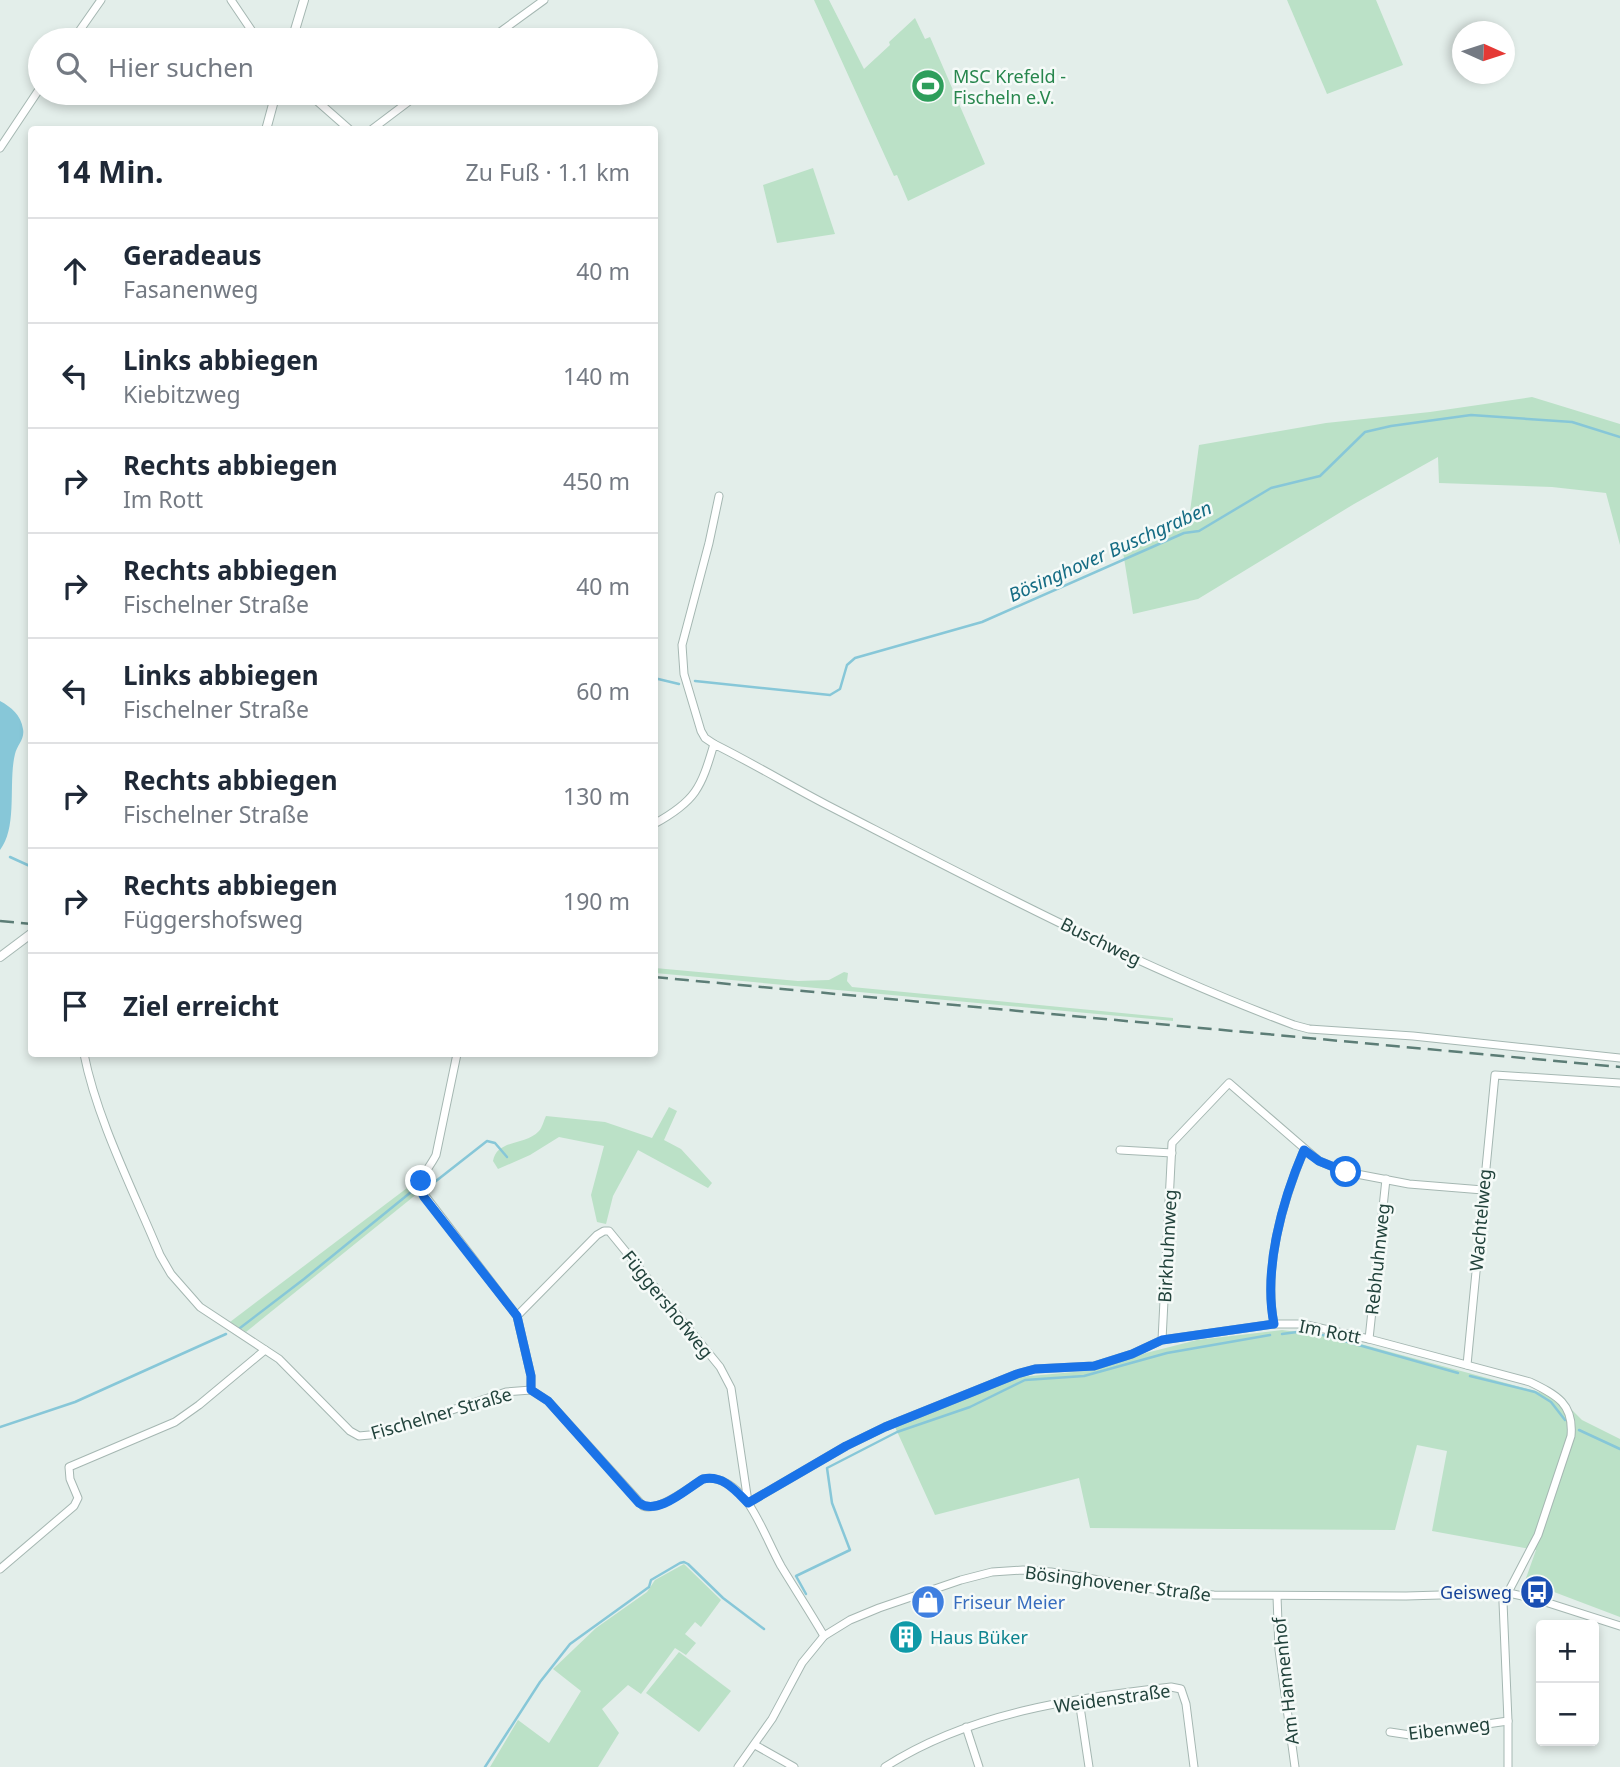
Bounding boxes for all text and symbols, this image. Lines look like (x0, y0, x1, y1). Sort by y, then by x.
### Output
north arrow (1452, 21, 1515, 84)
search box (28, 28, 658, 105)
icon: search (52, 48, 90, 86)
text: Hier suchen (108, 49, 254, 85)
place label: MSC Krefeld - Fischeln e.V. (953, 64, 1066, 109)
sports icon: MSC Krefeld - Fischeln e.V. (909, 67, 947, 105)
text: 14 Min. (56, 151, 163, 192)
text: Zu Fuß · 1.1 km (466, 156, 630, 188)
text: Geradeaus (123, 237, 262, 273)
icon: ahead (56, 252, 94, 290)
text: 40 m (576, 255, 630, 287)
text: Fasanenweg (123, 273, 258, 305)
text: Links abbiegen (123, 342, 319, 378)
icon: left (56, 357, 94, 395)
text: 140 m (563, 360, 630, 392)
text: Kiebitzweg (123, 378, 241, 410)
text: Rechts abbiegen (123, 447, 338, 483)
icon: right (56, 462, 94, 500)
text: 450 m (563, 465, 630, 497)
text: Im Rott (123, 483, 203, 515)
water label: Bösinghover Buschgraben (1004, 494, 1216, 608)
text: Rechts abbiegen (123, 552, 338, 588)
icon: right (56, 567, 94, 605)
text: 40 m (576, 570, 630, 602)
text: Fischelner Straße (123, 588, 309, 620)
text: Links abbiegen (123, 657, 319, 693)
icon: left (56, 672, 94, 710)
text: 60 m (576, 675, 630, 707)
text: Fischelner Straße (123, 693, 309, 725)
text: Rechts abbiegen (123, 762, 338, 798)
icon: right (56, 777, 94, 815)
text: 130 m (563, 780, 630, 812)
text: Fischelner Straße (123, 798, 309, 830)
text: Rechts abbiegen (123, 867, 338, 903)
icon: right (56, 882, 94, 920)
text: 190 m (563, 885, 630, 917)
text: Függershofsweg (123, 903, 303, 935)
street label: Buschweg (1057, 911, 1145, 971)
icon: arrive (56, 987, 94, 1025)
text: Ziel erreicht (123, 988, 279, 1024)
route start (1330, 1156, 1361, 1187)
route end (405, 1165, 436, 1196)
street label: Wachtelweg (1464, 1168, 1496, 1272)
street label: Birkhuhnweg (1152, 1189, 1182, 1303)
street label: Rebhuhnweg (1359, 1202, 1395, 1316)
street label: Függershofweg (617, 1245, 719, 1363)
street label: Im Rott (1297, 1313, 1364, 1349)
street label: Fischelner Straße (368, 1381, 514, 1445)
street label: Bösinghovener Straße (1024, 1560, 1212, 1606)
bus stop icon: Geisweg (1518, 1573, 1556, 1611)
place label: Geisweg (1440, 1580, 1512, 1604)
shop icon: Friseur Meier (909, 1583, 947, 1621)
place label: Friseur Meier (953, 1590, 1066, 1614)
street label: Am Hannenhof (1266, 1615, 1304, 1746)
building icon: Haus Büker (887, 1618, 925, 1656)
map controls (1536, 1620, 1599, 1746)
button: + (1536, 1620, 1599, 1683)
place label: Haus Büker (930, 1625, 1028, 1649)
street label: Weidenstraße (1052, 1678, 1172, 1718)
button: − (1536, 1683, 1599, 1746)
street label: Eibenweg (1407, 1711, 1491, 1745)

